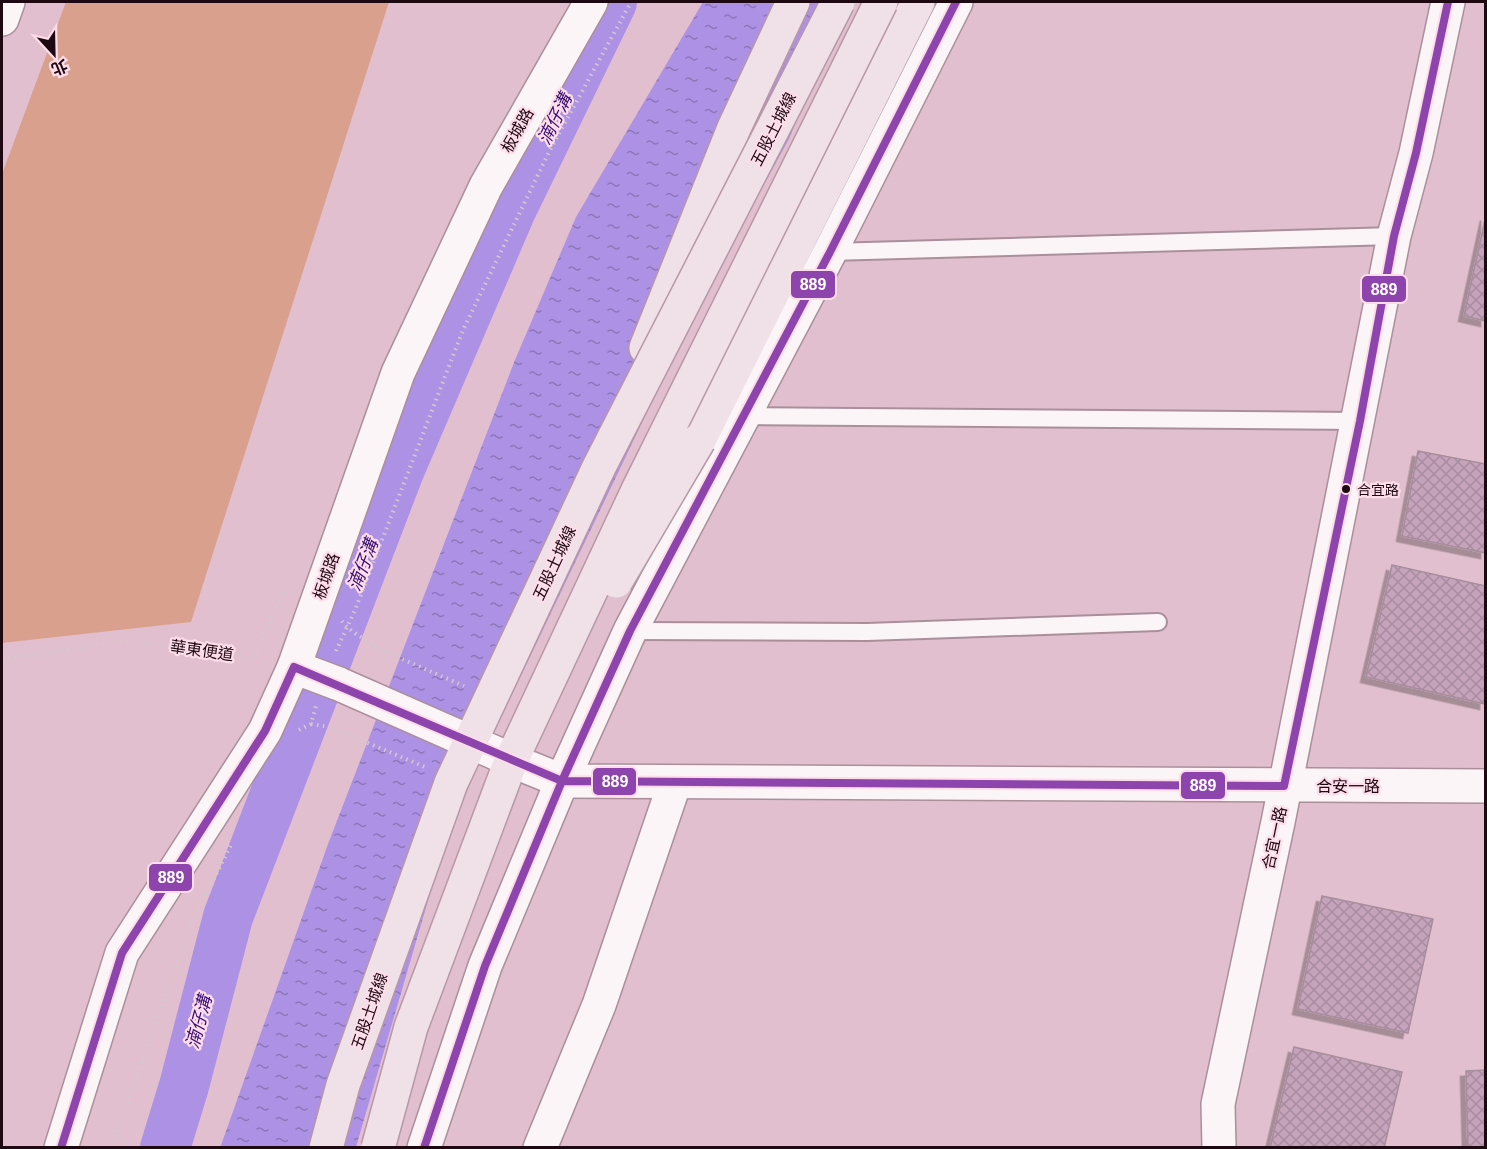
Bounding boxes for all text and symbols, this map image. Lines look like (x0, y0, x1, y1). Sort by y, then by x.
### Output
north arrow (24, 24, 84, 84)
text: 北 (49, 57, 70, 78)
water label: 湳仔溝 (534, 88, 577, 148)
street label: 五股土城線 (748, 90, 799, 169)
street label: 板城路 (498, 105, 537, 155)
line badge: 889 (790, 270, 836, 299)
line badge: 889 (1361, 275, 1407, 303)
text: 889 (800, 276, 826, 293)
text: 889 (1371, 281, 1397, 298)
place label: 合宜路 (1357, 482, 1399, 498)
marker: 合宜路 (1340, 483, 1352, 495)
street label: 五股土城線 (530, 523, 579, 603)
water label: 湳仔溝 (344, 533, 383, 594)
street label: 板城路 (311, 551, 342, 602)
street label: 華東便道 (169, 638, 235, 663)
line badge: 889 (592, 767, 637, 796)
line badge: 889 (1180, 771, 1226, 800)
text: 889 (602, 773, 628, 790)
text: 889 (1190, 777, 1216, 794)
street label: 合安一路 (1316, 778, 1380, 795)
street label: 合宜一路 (1260, 805, 1289, 871)
line badge: 889 (148, 863, 193, 892)
text: 889 (158, 869, 184, 886)
street label: 五股土城線 (348, 971, 391, 1052)
water label: 湳仔溝 (182, 990, 216, 1051)

